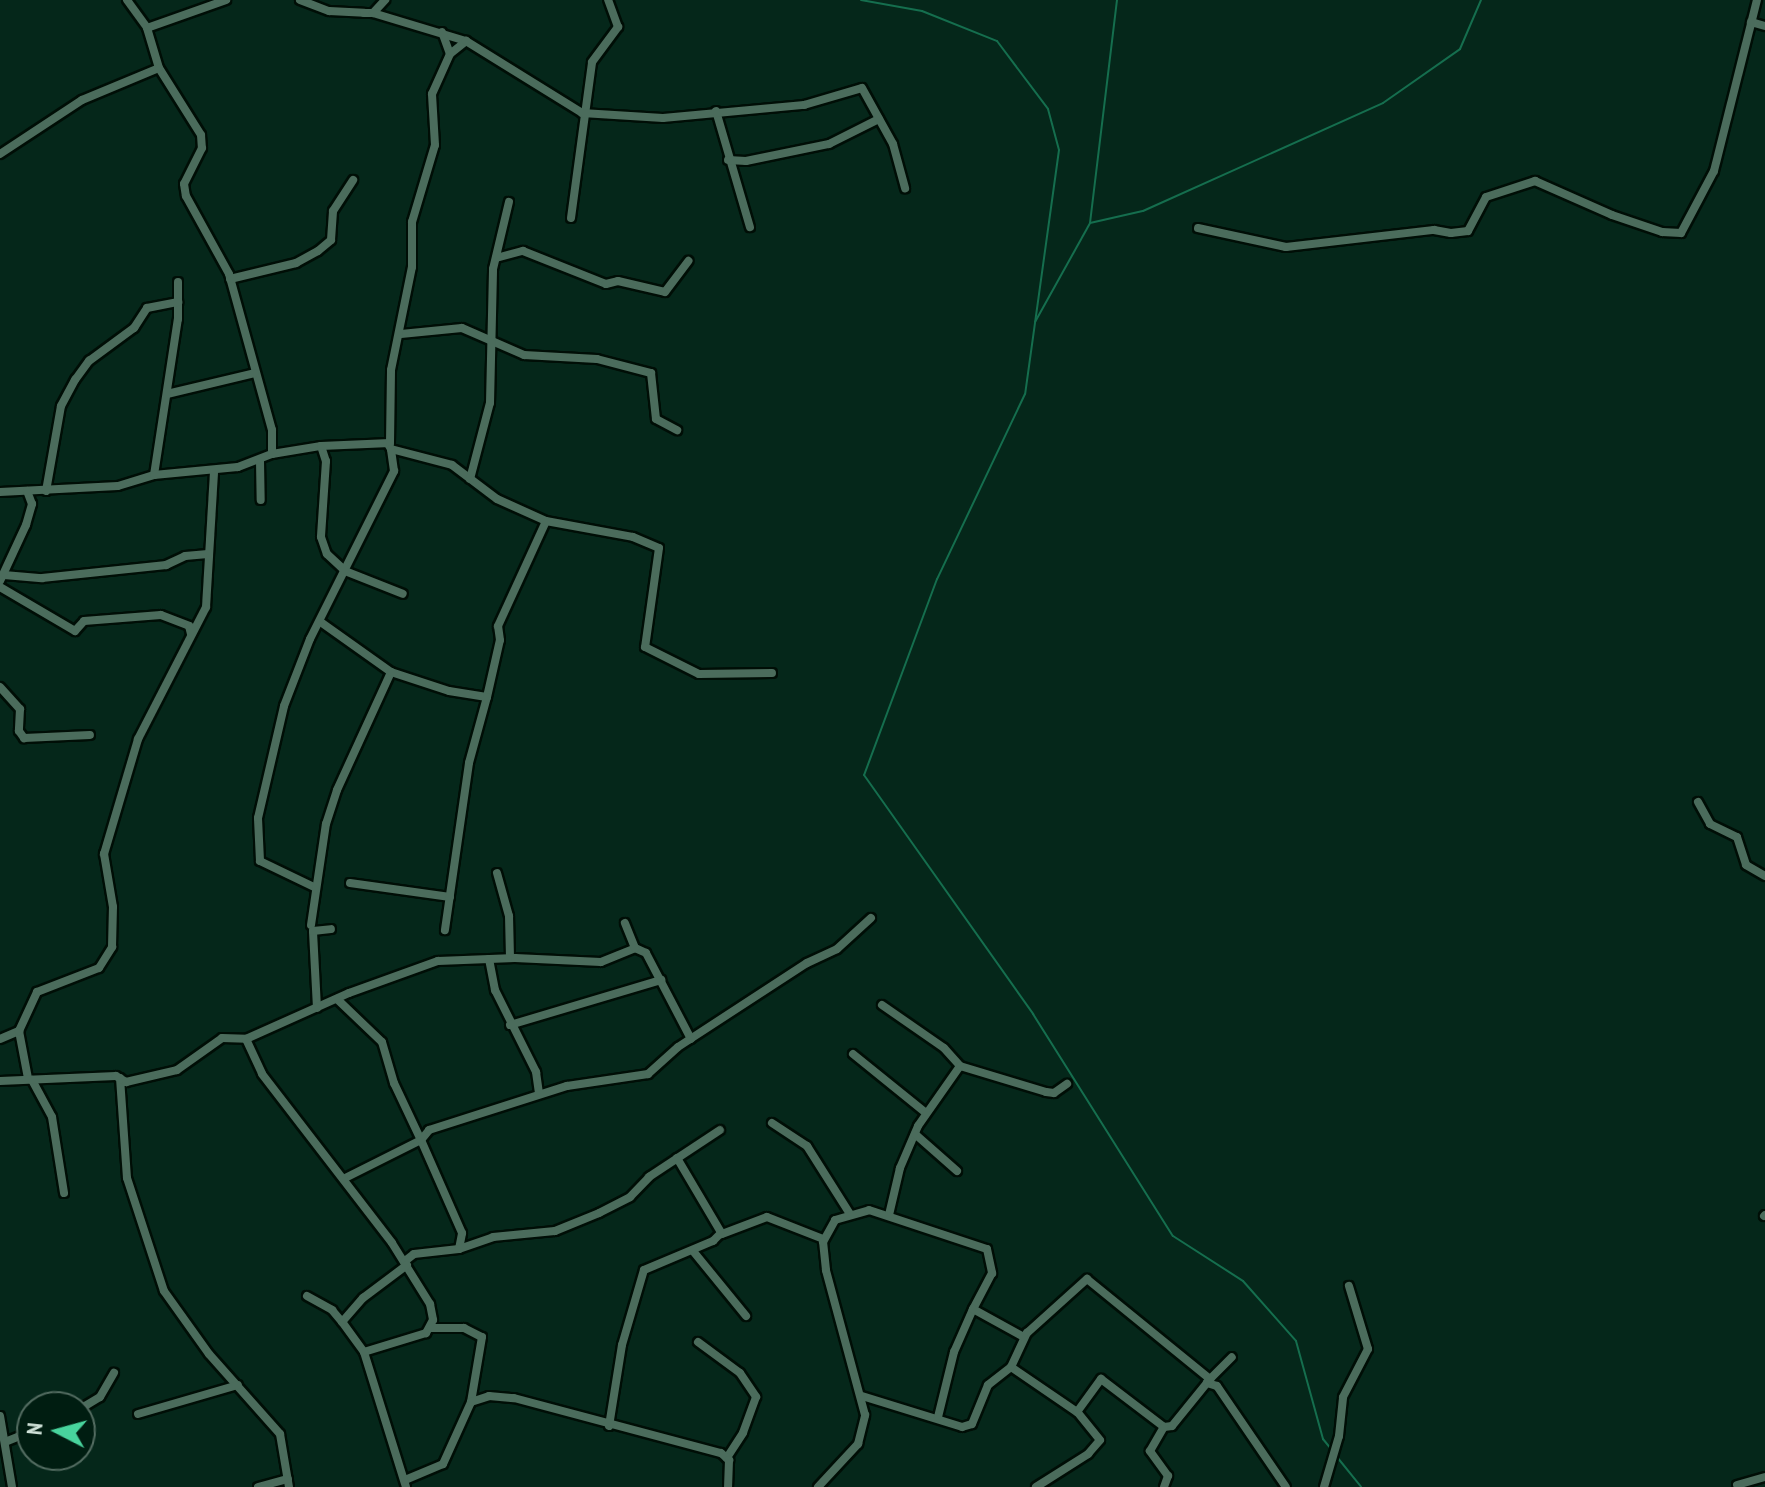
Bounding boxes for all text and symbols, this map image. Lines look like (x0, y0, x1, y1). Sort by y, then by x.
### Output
north arrow (16, 1391, 96, 1471)
text: N (20, 1421, 49, 1436)

